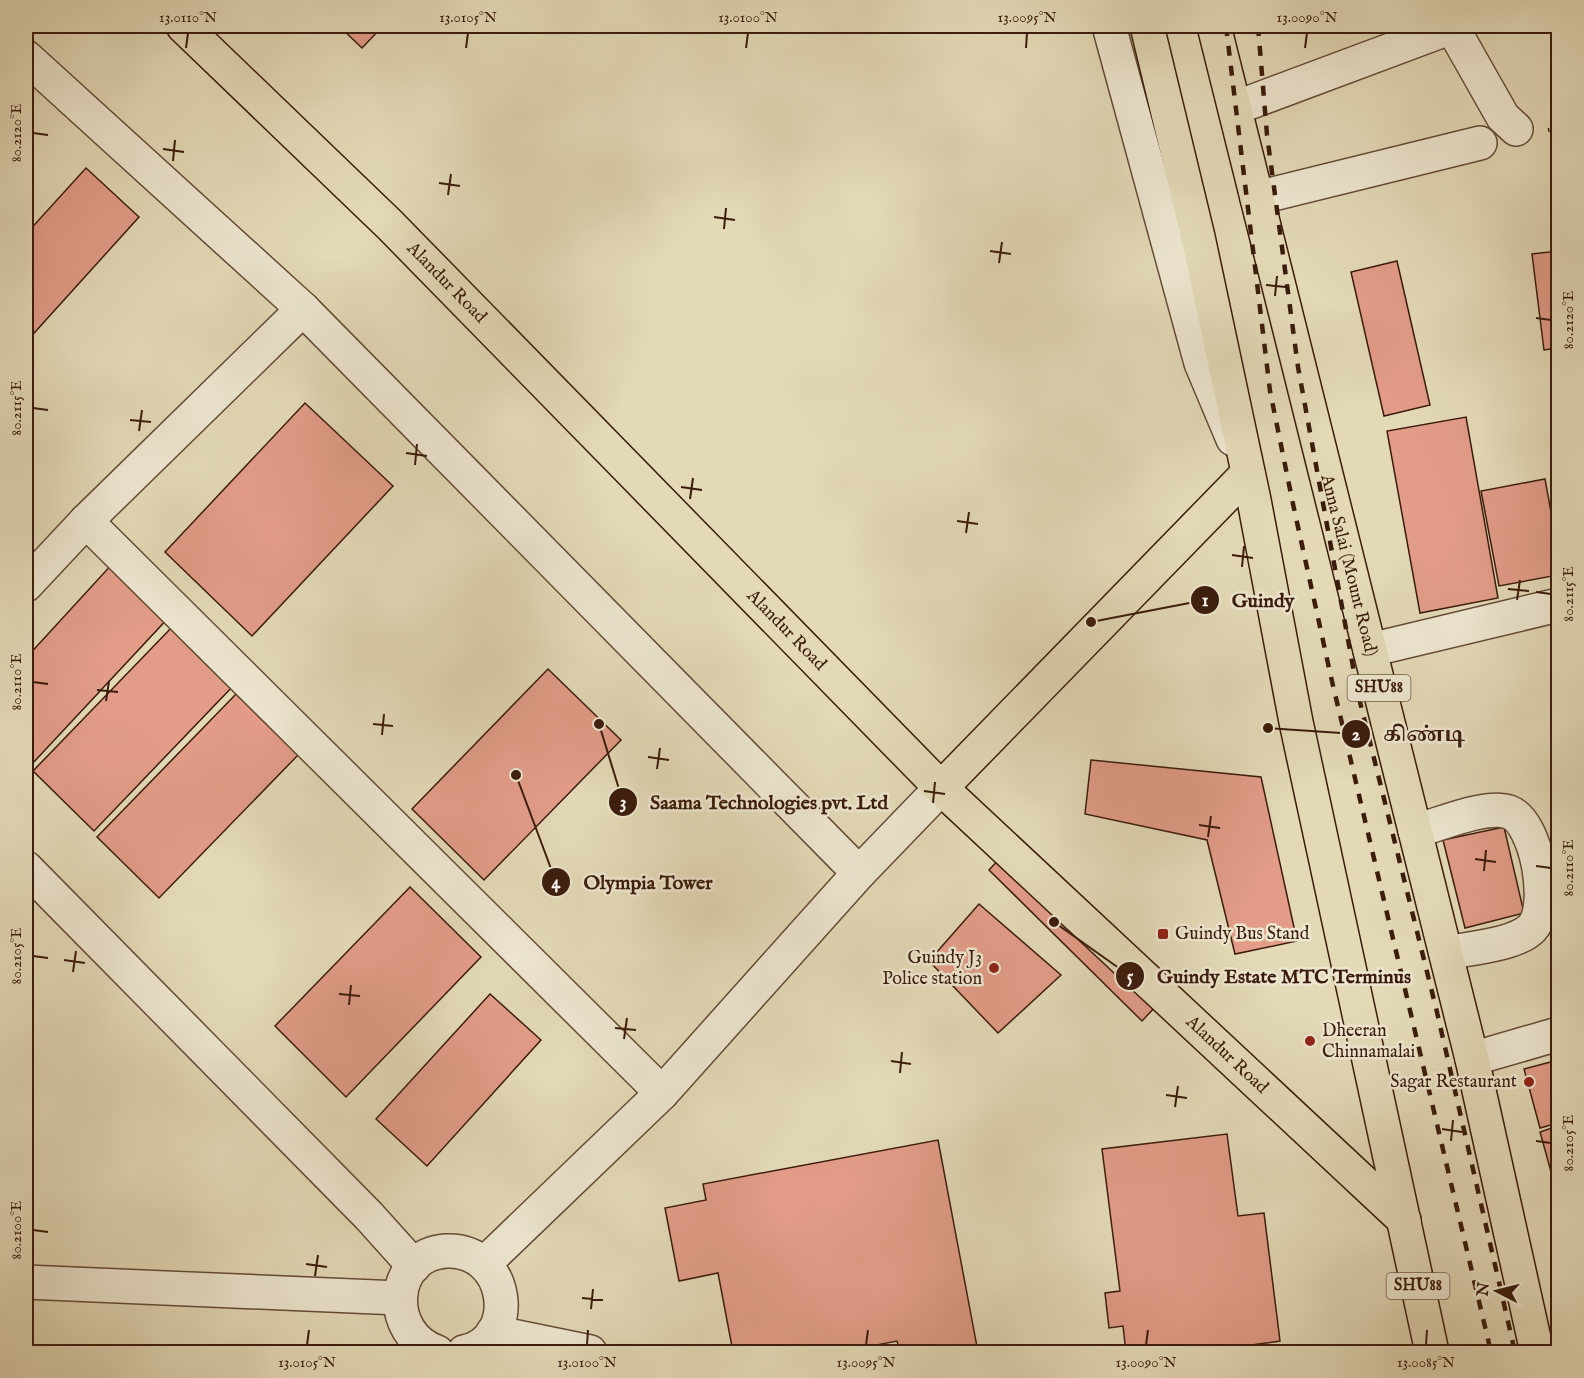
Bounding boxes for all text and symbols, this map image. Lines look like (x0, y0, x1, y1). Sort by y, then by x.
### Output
text: 13.0110°N (159, 8, 217, 27)
text: 13.0105°N (439, 8, 497, 27)
text: 13.0100°N (718, 8, 778, 27)
text: 13.0095°N (998, 8, 1056, 27)
text: 13.0090°N (1277, 8, 1337, 27)
text: 80.2120°E (7, 104, 26, 162)
street label: Alandur Road (401, 237, 492, 329)
text: 80.2120°E (1559, 291, 1578, 349)
text: 80.2115°E (7, 380, 26, 436)
street label: Anna Salai (Mount Road) (1315, 471, 1383, 659)
text: 80.2115°E (1559, 566, 1578, 622)
callout: Guindy (1190, 581, 1307, 619)
street label: Alandur Road (741, 584, 832, 676)
text: Guindy (1232, 589, 1296, 614)
text: 1 (1202, 590, 1209, 613)
text: 80.2110°E (7, 653, 26, 711)
road number: SHU88 (1348, 675, 1410, 701)
callout: கிண்டி (1341, 715, 1477, 753)
text: கிண்டி (1383, 723, 1465, 748)
text: 2 (1352, 724, 1361, 747)
callout: Saama Technologies pvt. Ltd (608, 783, 900, 821)
text: Saama Technologies pvt. Ltd (650, 791, 889, 816)
text: 3 (620, 792, 626, 815)
text: 80.2110°E (1559, 839, 1578, 897)
callout: Olympia Tower (541, 863, 724, 901)
text: Olympia Tower (583, 871, 713, 896)
text: 4 (552, 872, 562, 895)
place label: Guindy Bus Stand (1175, 923, 1310, 946)
marker: Guindy Bus Stand (1156, 927, 1170, 941)
text: 80.2105°E (7, 928, 26, 984)
place label: Guindy J3 Police station (882, 947, 982, 991)
callout: Guindy Estate MTC Terminus (1115, 957, 1423, 995)
marker: Guindy J3 Police station (987, 961, 1001, 975)
text: Guindy Estate MTC Terminus (1157, 965, 1411, 990)
text: 5 (1127, 966, 1134, 989)
street label: Alandur Road (1180, 1010, 1273, 1099)
place label: Dheeran Chinnamalai (1322, 1020, 1416, 1064)
marker: Dheeran Chinnamalai (1303, 1034, 1317, 1048)
place label: Sagar Restaurant (1390, 1071, 1517, 1094)
marker: Sagar Restaurant (1522, 1075, 1536, 1089)
text: 80.2105°E (1559, 1115, 1578, 1171)
text: 80.2100°E (7, 1201, 26, 1259)
north arrow (1467, 1261, 1527, 1321)
road number: SHU88 (1386, 1273, 1450, 1299)
text: N (1473, 1281, 1495, 1298)
text: 13.0105°N (278, 1353, 336, 1372)
text: 13.0100°N (557, 1353, 617, 1372)
text: 13.0095°N (837, 1353, 895, 1372)
text: 13.0090°N (1116, 1353, 1176, 1372)
text: 13.0085°N (1397, 1353, 1455, 1372)

